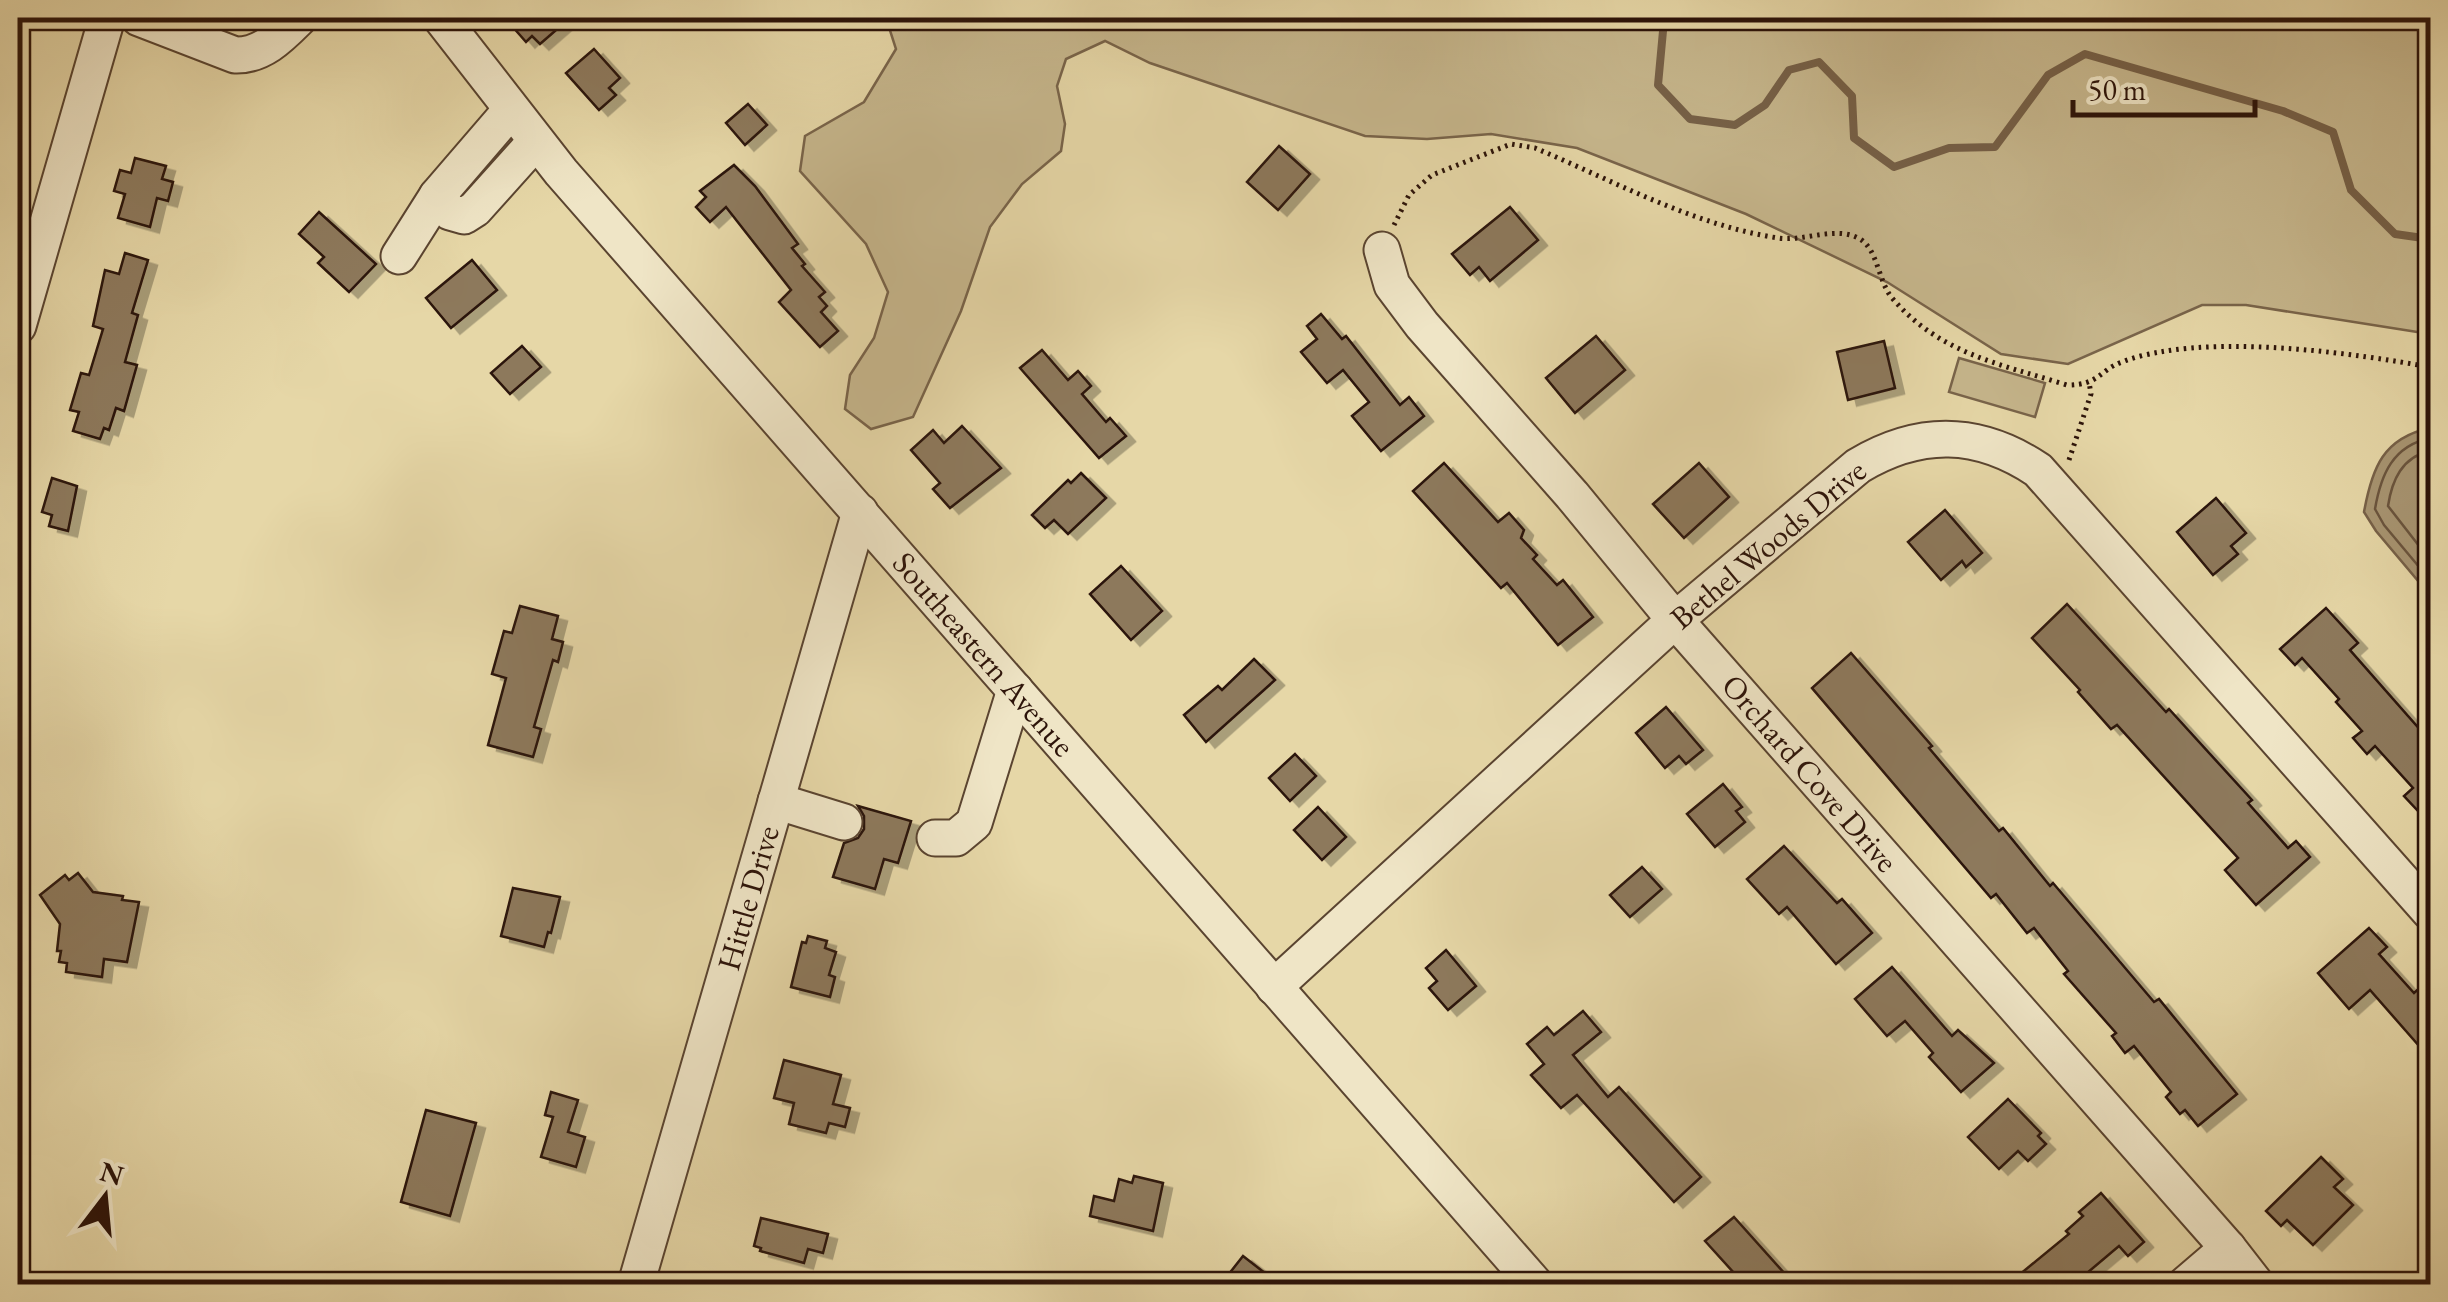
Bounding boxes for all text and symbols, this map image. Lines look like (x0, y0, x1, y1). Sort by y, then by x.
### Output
scale bar (2073, 55, 2256, 117)
text: 50 m (2088, 70, 2146, 109)
street label: Bethel Woods Drive (1661, 450, 1875, 638)
street label: Southeastern Avenue (883, 543, 1085, 765)
street label: Orchard Cove Drive (1712, 665, 1908, 881)
street label: Hittle Drive (707, 821, 789, 975)
north arrow (55, 1147, 155, 1247)
text: N (96, 1153, 128, 1193)

